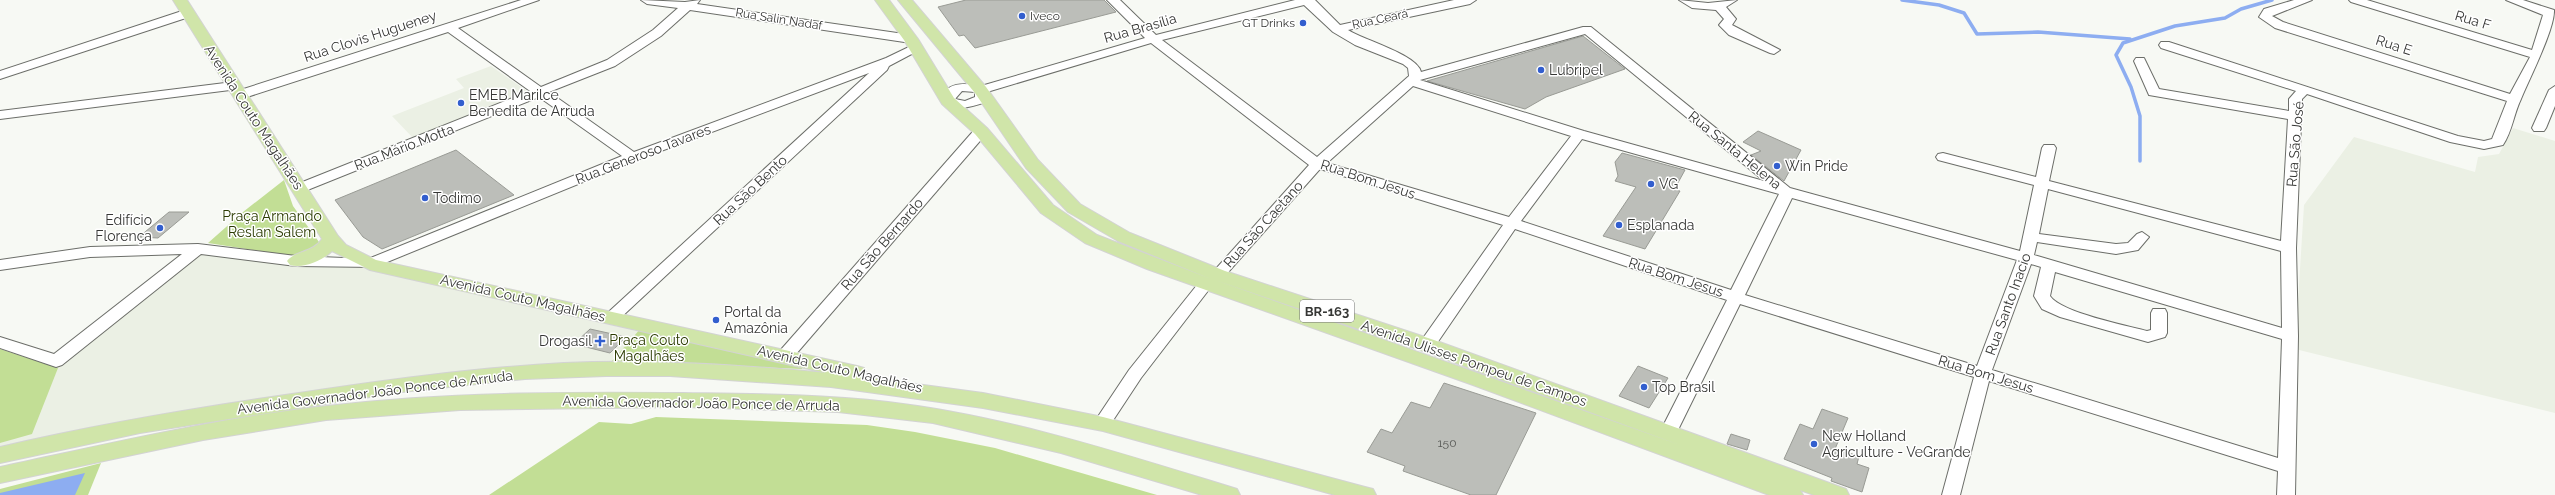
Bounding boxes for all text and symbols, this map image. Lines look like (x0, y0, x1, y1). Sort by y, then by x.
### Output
street label: Rua Salin Nadaf (734, 5, 825, 33)
street label: Rua Ceará (1351, 6, 1409, 32)
street label: Rua Clovis Hugueney (302, 7, 439, 65)
street label: Rua F (2453, 7, 2493, 33)
place label: Iveco (1030, 9, 1060, 23)
street label: Rua Brasília (1102, 10, 1178, 46)
marker: Iveco (1017, 11, 1027, 21)
place label: GT Drinks (1242, 16, 1295, 30)
marker: GT Drinks (1298, 18, 1308, 28)
street label: Rua E (2374, 32, 2414, 58)
street label: Avenida Couto Magalhães (201, 42, 307, 192)
place label: Lubripel (1549, 62, 1603, 78)
marker: Lubripel (1536, 65, 1546, 75)
place label: EMEB Marilce Benedita de Arruda (469, 87, 595, 119)
marker: EMEB Marilce Benedita de Arruda (456, 98, 466, 108)
street label: Rua São José (2283, 100, 2307, 188)
street label: Rua Santa Helena (1685, 108, 1785, 192)
street label: Rua Mário Motta (352, 121, 456, 173)
street label: Rua Generoso Tavares (573, 121, 713, 187)
street label: Rua São Bento (710, 152, 790, 228)
street label: Rua Bom Jesus (1318, 156, 1418, 202)
place label: Win Pride (1785, 158, 1848, 174)
marker: Win Pride (1772, 161, 1782, 171)
place label: VG (1659, 176, 1678, 192)
street label: Rua São Caetano (1220, 177, 1306, 271)
marker: VG (1646, 179, 1656, 189)
place label: Todimo (433, 190, 481, 206)
marker: Todimo (420, 193, 430, 203)
street label: Rua São Bernardo (838, 195, 926, 293)
park label: Praça Armando Reslan Salem (222, 208, 322, 240)
place label: Edifício Florença (95, 212, 152, 244)
place label: Esplanada (1627, 217, 1694, 233)
marker: Esplanada (1614, 220, 1624, 230)
marker: Edifício Florença (155, 223, 165, 233)
street label: Rua Santo Inacio (1982, 251, 2034, 357)
street label: Rua Bom Jesus (1626, 254, 1726, 300)
street label: Avenida Couto Magalhães (439, 271, 607, 325)
road number: BR-163 (1300, 300, 1354, 322)
place label: Portal da Amazônia (724, 304, 788, 336)
marker: Portal da Amazônia (711, 315, 721, 325)
street label: Avenida Ulisses Pompeu de Campos (1359, 317, 1589, 409)
park label: Praça Couto Magalhães (609, 332, 689, 364)
place label: Drogasil (539, 333, 592, 349)
marker: Drogasil (595, 336, 605, 346)
street label: Avenida Couto Magalhães (756, 342, 924, 396)
street label: Rua Bom Jesus (1936, 352, 2036, 396)
street label: Avenida Governador João Ponce de Arruda (236, 367, 514, 417)
place label: Top Brasil (1652, 379, 1715, 395)
marker: Top Brasil (1639, 382, 1649, 392)
street label: Avenida Governador João Ponce de Arruda (562, 393, 840, 413)
place label: New Holland Agriculture - VeGrande (1822, 428, 1971, 460)
house number: 150 (1437, 436, 1457, 450)
marker: New Holland Agriculture - VeGrande (1809, 439, 1819, 449)

